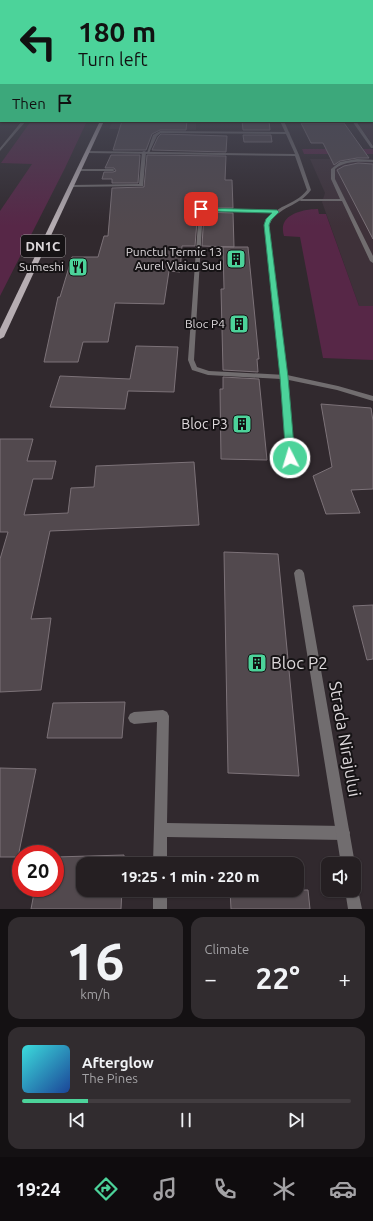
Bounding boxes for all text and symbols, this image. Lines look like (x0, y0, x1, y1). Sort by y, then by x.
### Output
icon: left (12, 16, 64, 68)
text: 180 m (78, 16, 156, 47)
text: Turn left (78, 49, 148, 69)
icon: arrive (54, 92, 76, 114)
text: Then (12, 95, 46, 112)
pin (184, 192, 218, 226)
icon: arrive (190, 198, 212, 220)
road number: DN1C (21, 235, 65, 257)
place label: Punctul Termic 13 Aurel Vlaicu Sud (126, 245, 222, 272)
building icon: Punctul Termic 13 Aurel Vlaicu Sud (225, 248, 247, 270)
restaurant icon: Sumeshi (67, 256, 89, 278)
place label: Sumeshi (19, 260, 64, 273)
building icon: Bloc P4 (228, 313, 250, 335)
place label: Bloc P4 (185, 317, 225, 330)
building icon: Bloc P3 (231, 413, 253, 435)
place label: Bloc P3 (181, 416, 228, 432)
position arrow (269, 437, 311, 479)
building icon: Bloc P2 (246, 652, 268, 674)
place label: Bloc P2 (271, 653, 328, 672)
street label: Strada Nirajului (326, 680, 365, 798)
speed limit sign: 20 (12, 845, 64, 897)
map controls (321, 857, 361, 897)
button: sound (321, 857, 361, 897)
text: 19:25 · 1 min · 220 m (121, 868, 259, 885)
text: 16 (66, 932, 125, 990)
text: Climate (205, 942, 249, 956)
text: 22° (256, 961, 300, 995)
text: − (205, 966, 217, 991)
text: + (339, 966, 351, 991)
text: km/h (80, 987, 110, 1001)
text: Afterglow (82, 1054, 154, 1071)
text: The Pines (82, 1071, 138, 1085)
icon: previous (66, 1109, 88, 1131)
icon: pause (175, 1109, 197, 1131)
icon: next (285, 1109, 307, 1131)
icon: directions (92, 1175, 120, 1203)
icon: music (151, 1175, 179, 1203)
icon: phone (211, 1175, 239, 1203)
icon: climate (270, 1175, 298, 1203)
icon: car (329, 1175, 357, 1203)
text: 19:24 (16, 1179, 61, 1199)

